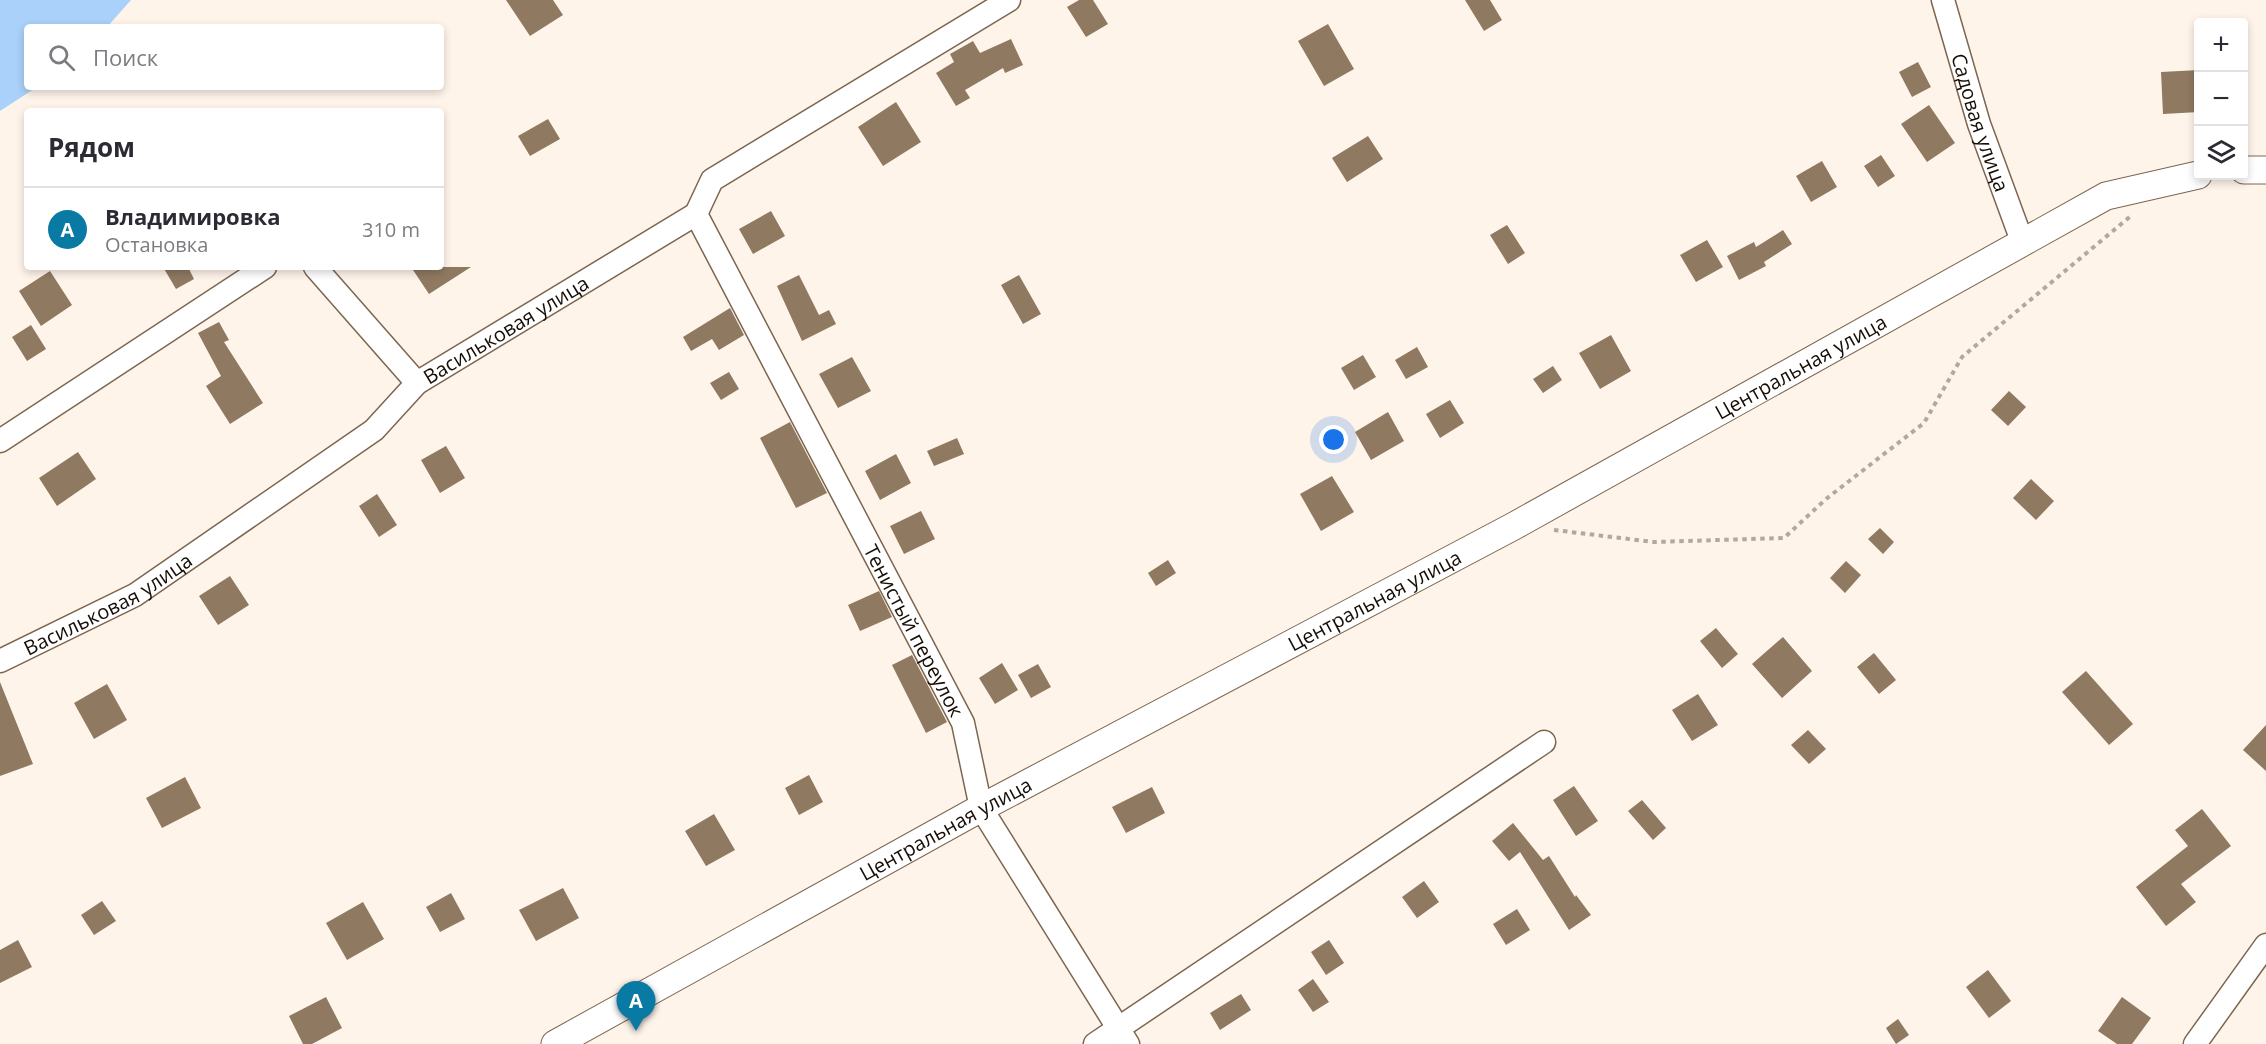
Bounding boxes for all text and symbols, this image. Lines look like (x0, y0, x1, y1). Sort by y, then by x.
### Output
map controls (2194, 18, 2248, 180)
button: + (2194, 18, 2248, 72)
search box (24, 24, 444, 90)
icon: search (45, 41, 78, 74)
text: Поиск (93, 42, 158, 72)
street label: Садовая улица (1946, 50, 2016, 195)
button: − (2194, 72, 2248, 126)
button: layers (2194, 126, 2248, 180)
text: Рядом (48, 129, 135, 165)
text: Владимировка (105, 201, 280, 231)
text: A (61, 216, 74, 243)
text: 310 m (362, 216, 420, 243)
text: Остановка (105, 231, 208, 258)
street label: Васильковая улица (418, 269, 593, 390)
street label: Центральная улица (1710, 308, 1891, 425)
your location (1319, 425, 1348, 454)
street label: Тенистый переулок (858, 539, 971, 722)
street label: Центральная улица (1283, 543, 1466, 657)
street label: Васильковая улица (19, 546, 197, 661)
street label: Центральная улица (854, 770, 1036, 886)
pin: A (616, 982, 656, 1031)

